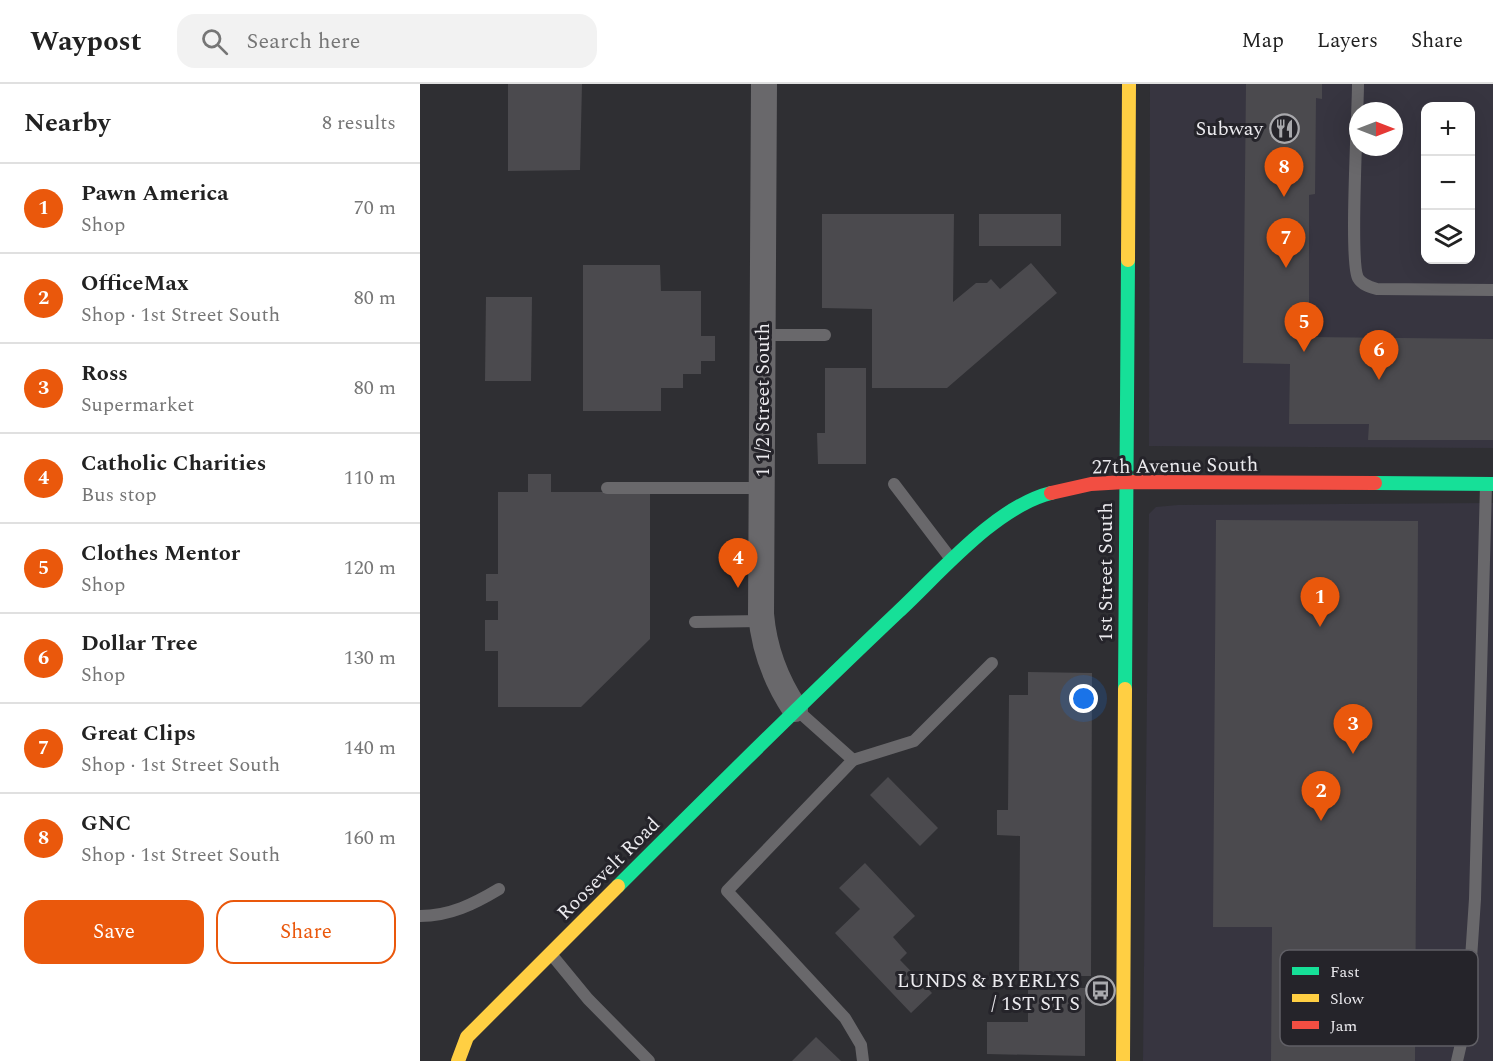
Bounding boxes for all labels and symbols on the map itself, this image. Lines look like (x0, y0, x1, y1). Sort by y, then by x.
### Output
north arrow (1349, 102, 1403, 156)
restaurant icon: Subway (1268, 112, 1300, 144)
place label: Subway (1196, 114, 1264, 144)
pin: 8 (1264, 147, 1304, 197)
pin: 7 (1266, 218, 1306, 268)
pin: 5 (1284, 302, 1324, 352)
street label: 1 1/2 Street South (748, 323, 778, 477)
pin: 6 (1360, 330, 1398, 380)
street label: 27th Avenue South (1092, 450, 1259, 482)
street label: 1st Street South (1091, 502, 1121, 642)
pin: 4 (718, 538, 758, 588)
pin: 1 (1300, 578, 1340, 627)
your location (1069, 684, 1098, 713)
pin: 3 (1334, 704, 1372, 754)
pin: 2 (1302, 772, 1340, 821)
street label: Roosevelt Road (550, 810, 667, 927)
legend (1280, 950, 1478, 1046)
text: Fast (1330, 960, 1360, 984)
place label: LUNDS & BYERLYS / 1ST ST S (897, 966, 1080, 1019)
bus stop icon: LUNDS & BYERLYS / 1ST ST S (1085, 975, 1117, 1007)
text: Slow (1330, 987, 1365, 1011)
text: Jam (1330, 1014, 1358, 1038)

